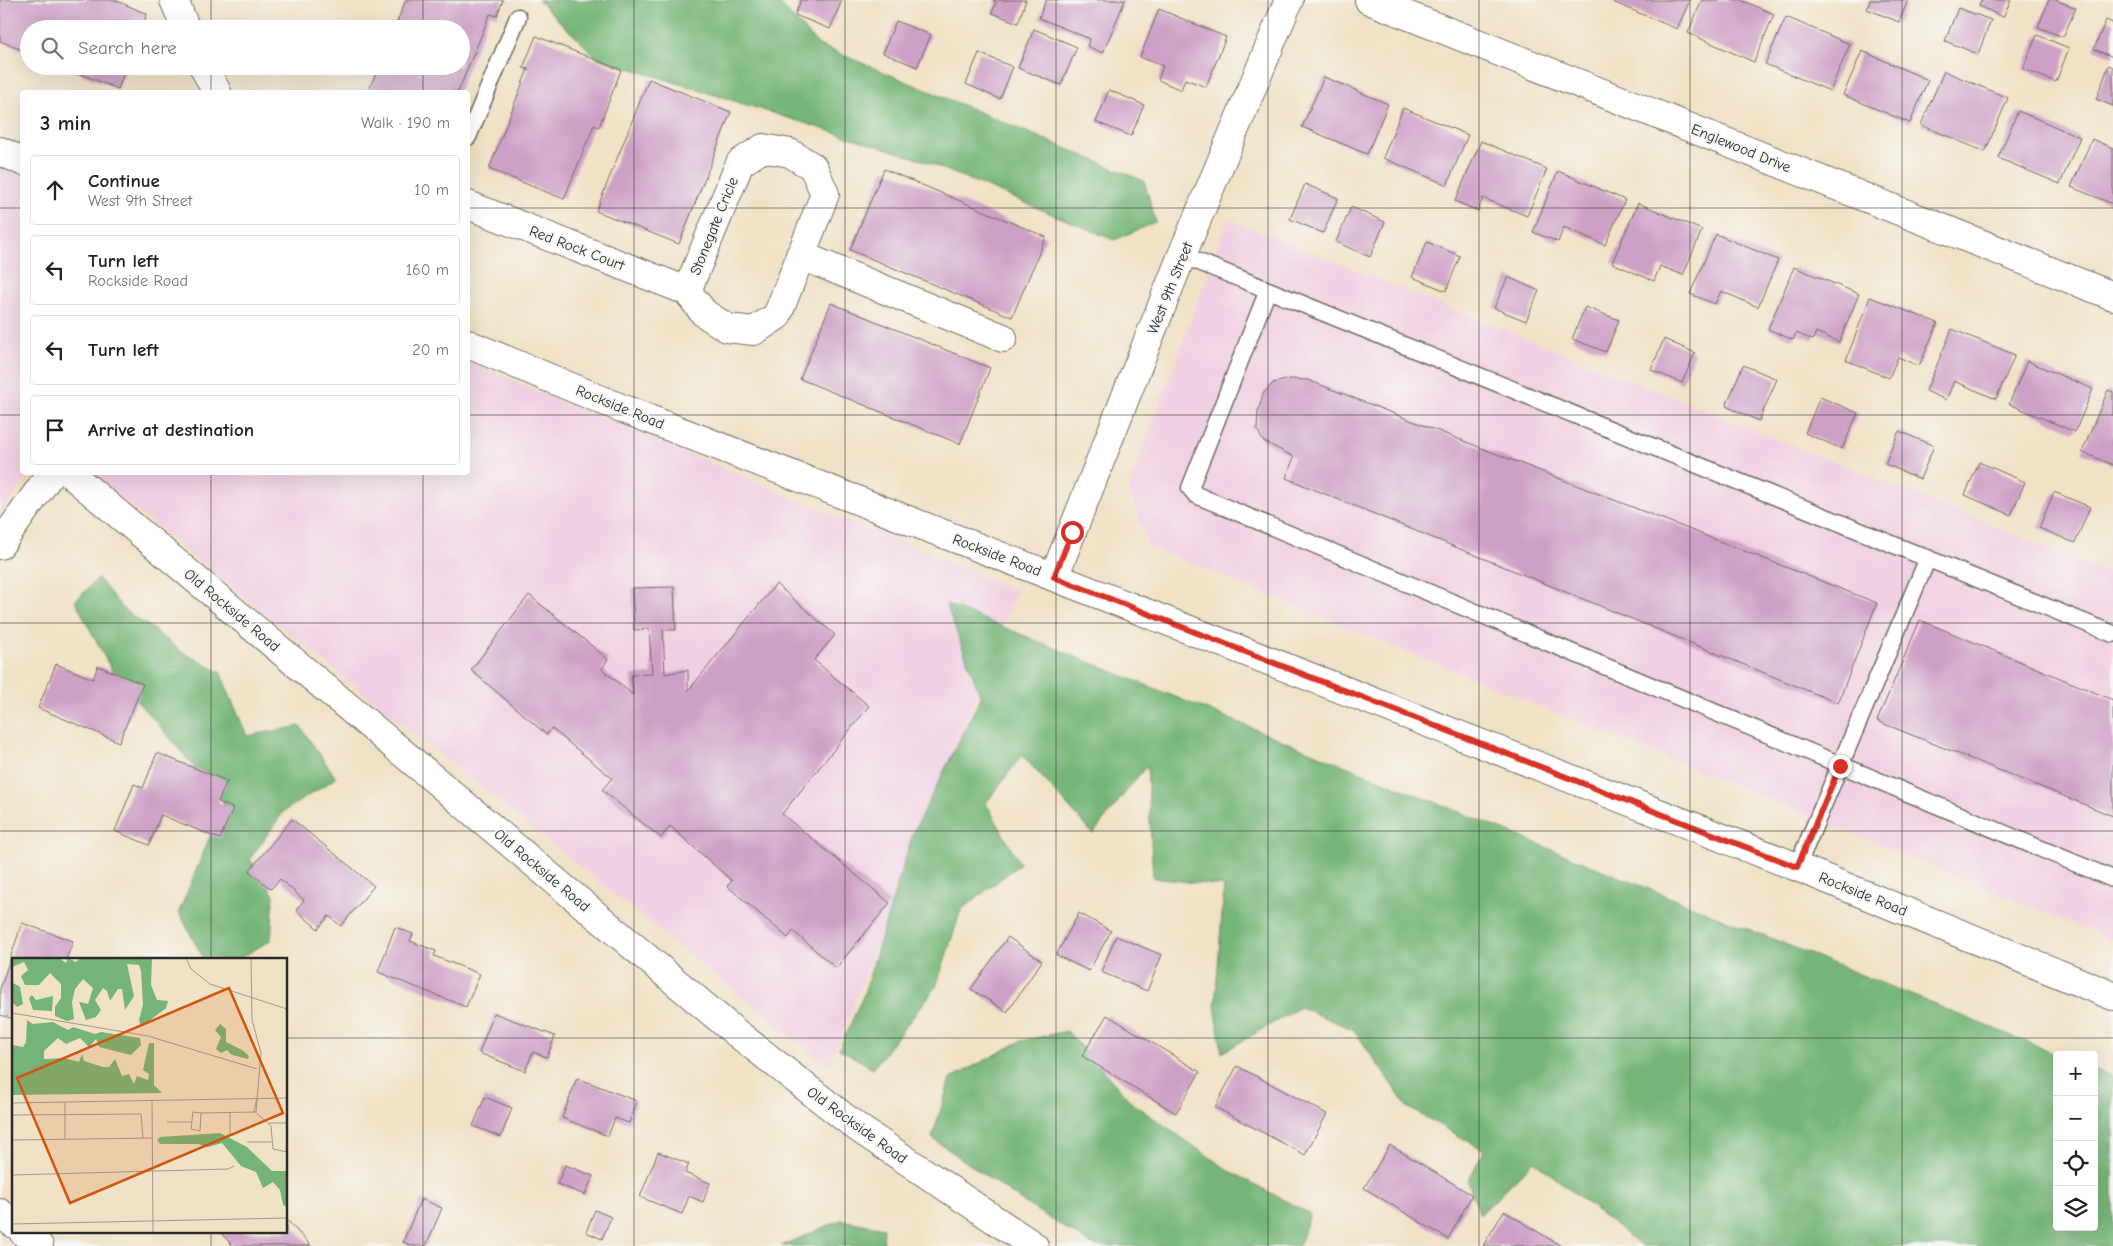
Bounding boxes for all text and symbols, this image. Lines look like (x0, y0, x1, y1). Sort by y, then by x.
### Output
search box (20, 20, 470, 75)
icon: search (38, 34, 66, 62)
text: Search here (78, 37, 177, 59)
text: 3 min (40, 111, 91, 135)
text: Walk · 190 m (361, 114, 450, 132)
street label: Englewood Drive (1689, 120, 1794, 176)
text: Continue (88, 170, 160, 192)
street label: Stonegate Cricle (686, 174, 742, 278)
icon: ahead (41, 176, 69, 204)
text: 10 m (414, 181, 449, 199)
text: West 9th Street (88, 192, 192, 210)
street label: Red Rock Court (527, 222, 628, 275)
street label: West 9th Street (1143, 239, 1197, 337)
text: Turn left (88, 250, 159, 272)
icon: left (41, 256, 69, 284)
text: 160 m (406, 261, 449, 279)
text: Rockside Road (88, 272, 188, 290)
icon: left (41, 336, 69, 364)
text: Turn left (88, 339, 159, 361)
text: 20 m (412, 341, 449, 359)
street label: Rockside Road (573, 381, 667, 433)
icon: arrive (41, 416, 69, 444)
text: Arrive at destination (88, 419, 254, 441)
route start (1061, 521, 1084, 544)
street label: Rockside Road (950, 530, 1044, 580)
street label: Old Rockside Road (180, 565, 284, 655)
route end (1829, 755, 1852, 778)
street label: Old Rockside Road (490, 825, 594, 915)
street label: Rockside Road (1816, 868, 1910, 920)
inset map (12, 958, 288, 1234)
map controls (2053, 1051, 2098, 1231)
button: + (2053, 1051, 2098, 1096)
street label: Old Rockside Road (803, 1083, 911, 1167)
button: − (2053, 1096, 2098, 1141)
button: locate (2053, 1141, 2098, 1186)
button: layers (2053, 1186, 2098, 1231)

